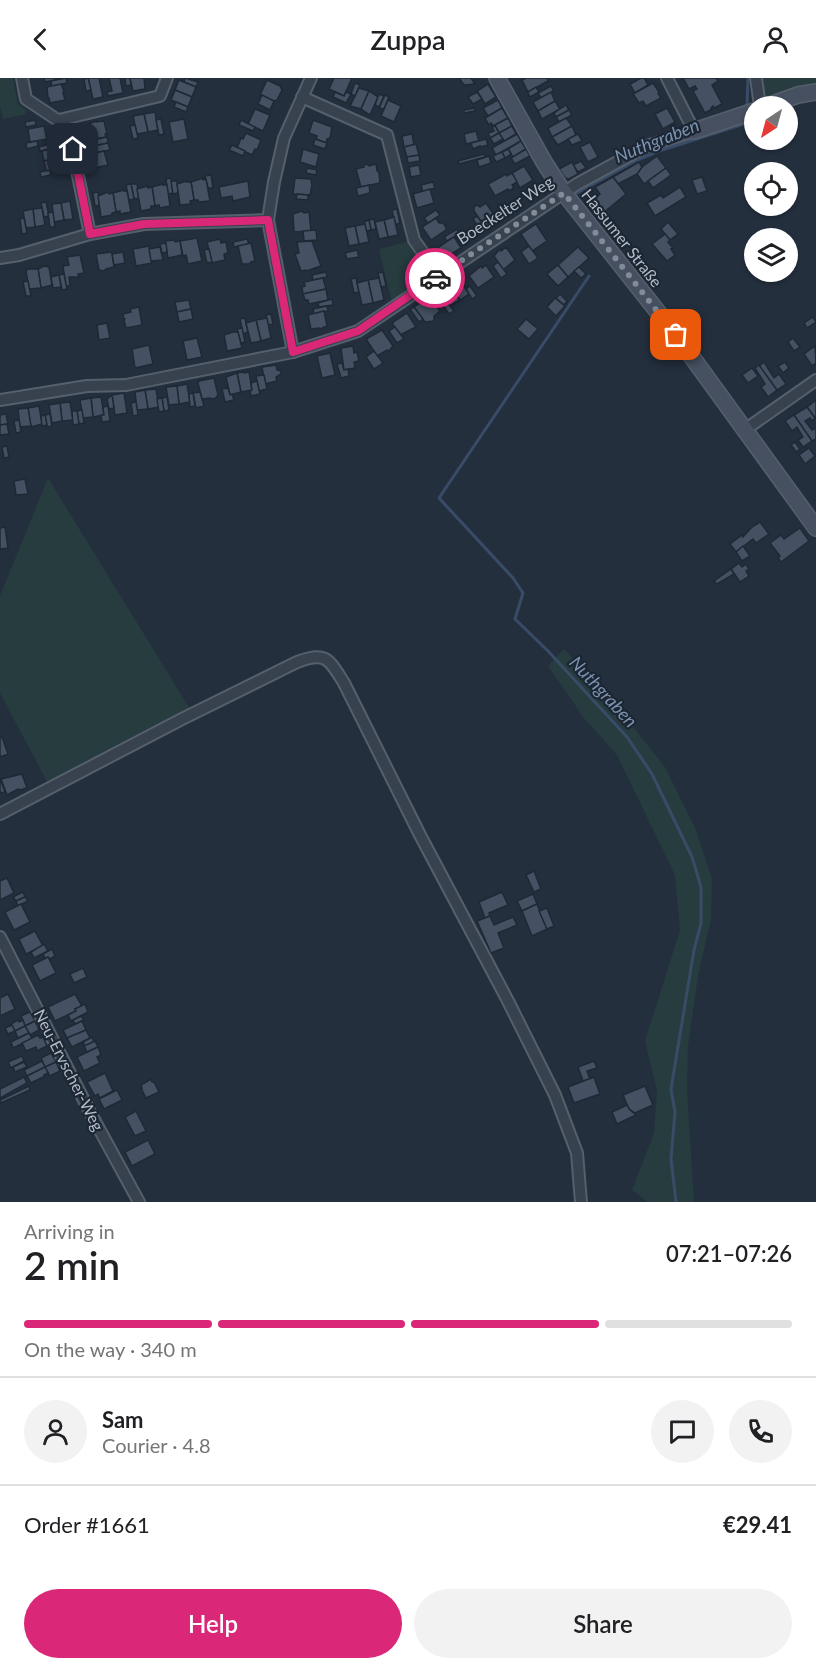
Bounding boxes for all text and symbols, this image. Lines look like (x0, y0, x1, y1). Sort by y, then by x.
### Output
icon: back (24, 23, 57, 56)
text: Zuppa (371, 23, 445, 56)
icon: person (759, 23, 792, 56)
north arrow (744, 96, 798, 150)
map controls (744, 96, 798, 282)
water label: Nuthgraben (611, 113, 702, 167)
pin (47, 123, 98, 174)
icon: home (56, 132, 89, 165)
button: locate (744, 162, 798, 216)
street label: Boeckelter Weg (453, 171, 557, 248)
street label: Hassumer Straße (578, 185, 667, 291)
button: layers (744, 228, 798, 282)
courier (405, 248, 465, 308)
icon: car (419, 262, 452, 295)
pin (650, 309, 701, 360)
icon: bag (659, 318, 692, 351)
water label: Nuthgraben (565, 651, 642, 731)
street label: Neu-Ervscher-Weg (31, 1006, 108, 1134)
text: Arriving in (24, 1219, 115, 1243)
text: 07:21–07:26 (666, 1240, 792, 1267)
text: 2 min (24, 1242, 120, 1288)
text: On the way · 340 m (24, 1337, 197, 1361)
button: person (24, 1400, 87, 1463)
button: chat (651, 1400, 714, 1463)
button: phone (729, 1400, 792, 1463)
text: Sam (102, 1406, 144, 1433)
text: Courier · 4.8 (102, 1433, 211, 1457)
text: Order #1661 (24, 1511, 150, 1538)
text: €29.41 (723, 1511, 792, 1538)
button: Help (24, 1589, 402, 1658)
button: Share (414, 1589, 792, 1658)

